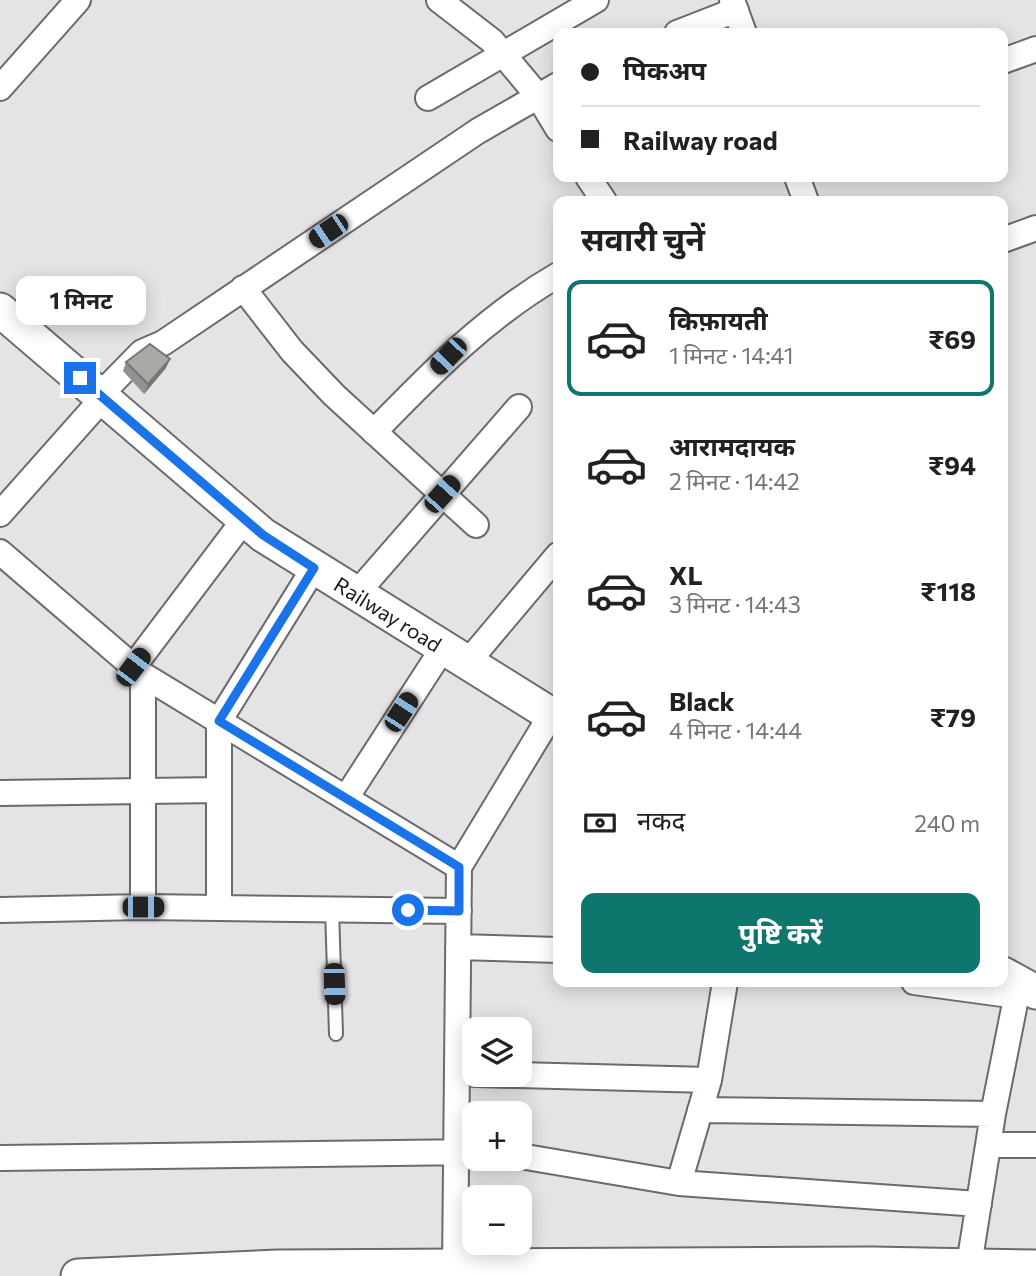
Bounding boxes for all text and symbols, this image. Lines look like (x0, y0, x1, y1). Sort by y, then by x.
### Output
text: पिकअप (623, 54, 706, 85)
text: Railway road (623, 124, 778, 155)
car (305, 211, 352, 251)
text: सवारी चुनें (581, 218, 705, 258)
callout: 1 मिनट (15, 276, 145, 326)
text: 1 मिनट (49, 286, 113, 314)
text: किफ़ायती (669, 304, 768, 335)
icon: car (585, 307, 648, 370)
text: ₹69 (928, 323, 976, 354)
car (426, 334, 471, 378)
text: 1 मिनट · 14:41 (669, 341, 794, 369)
route end (64, 362, 96, 394)
text: आरामदायक (669, 430, 795, 461)
icon: car (585, 433, 648, 496)
text: ₹94 (928, 449, 976, 480)
text: 2 मिनट · 14:42 (669, 467, 800, 495)
car (421, 471, 464, 517)
icon: car (585, 559, 648, 622)
text: XL (669, 559, 703, 590)
street label: Railway road (330, 570, 447, 656)
text: ₹118 (920, 575, 976, 606)
text: 3 मिनट · 14:43 (669, 590, 801, 618)
car (112, 644, 155, 690)
icon: car (585, 685, 648, 748)
text: Black (669, 685, 735, 716)
car (381, 689, 422, 735)
text: ₹79 (930, 701, 976, 732)
text: 4 मिनट · 14:44 (669, 716, 802, 744)
icon: cash (581, 804, 619, 842)
text: नकद (637, 804, 685, 835)
text: 240 m (914, 809, 980, 837)
button: पुष्टि करें (581, 893, 980, 973)
route start (392, 894, 424, 926)
car (123, 897, 165, 918)
car (323, 963, 346, 1005)
map controls (462, 1017, 532, 1255)
button: layers (462, 1017, 532, 1087)
button: + (462, 1101, 532, 1171)
button: − (462, 1185, 532, 1255)

